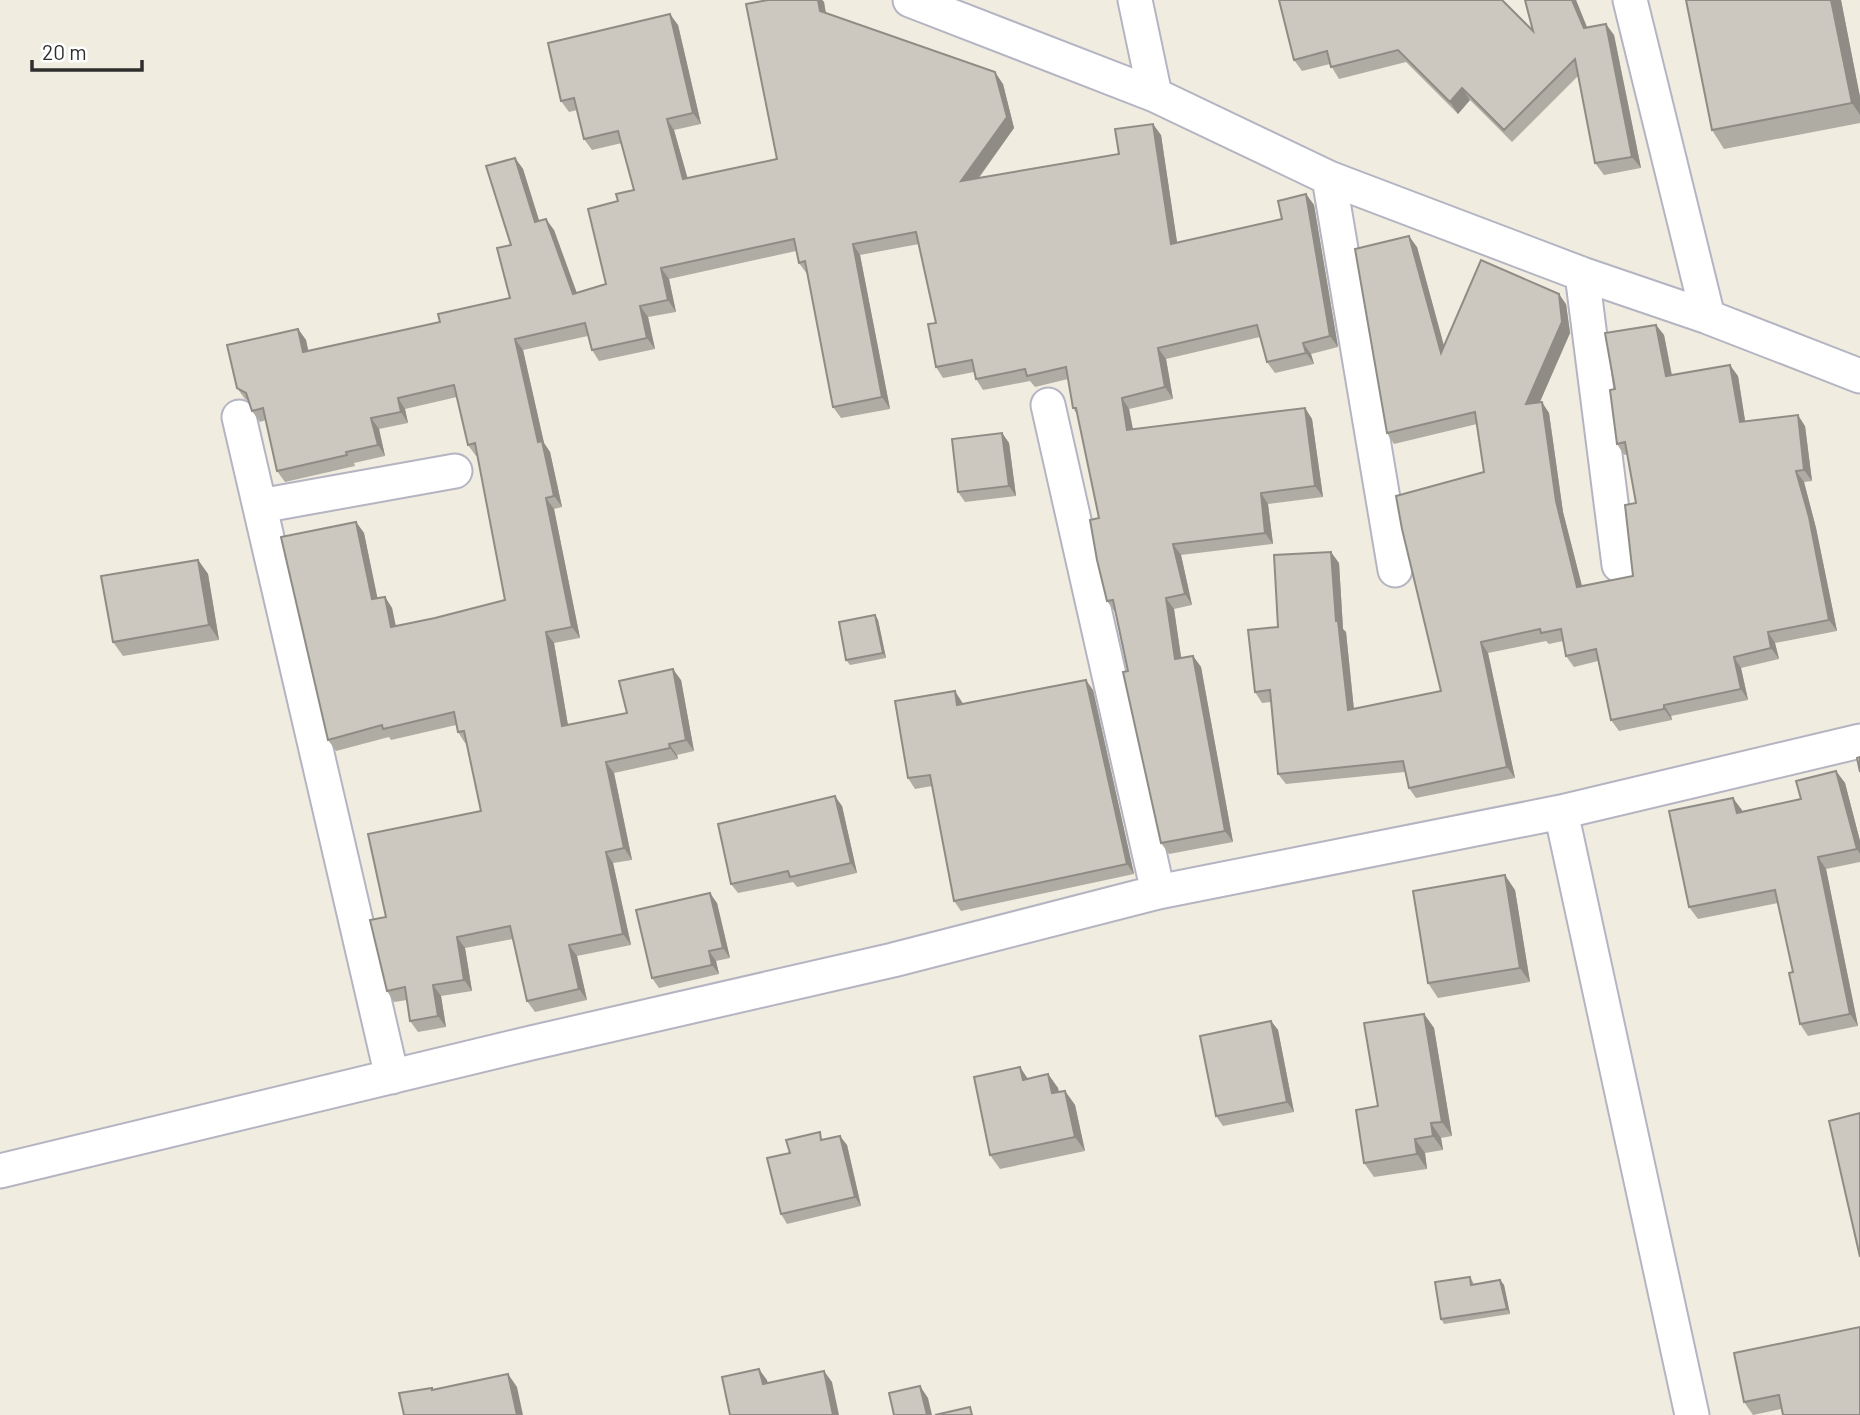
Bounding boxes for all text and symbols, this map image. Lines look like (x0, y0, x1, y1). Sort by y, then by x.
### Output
scale bar (32, 28, 142, 72)
text: 20 m (42, 39, 87, 64)

